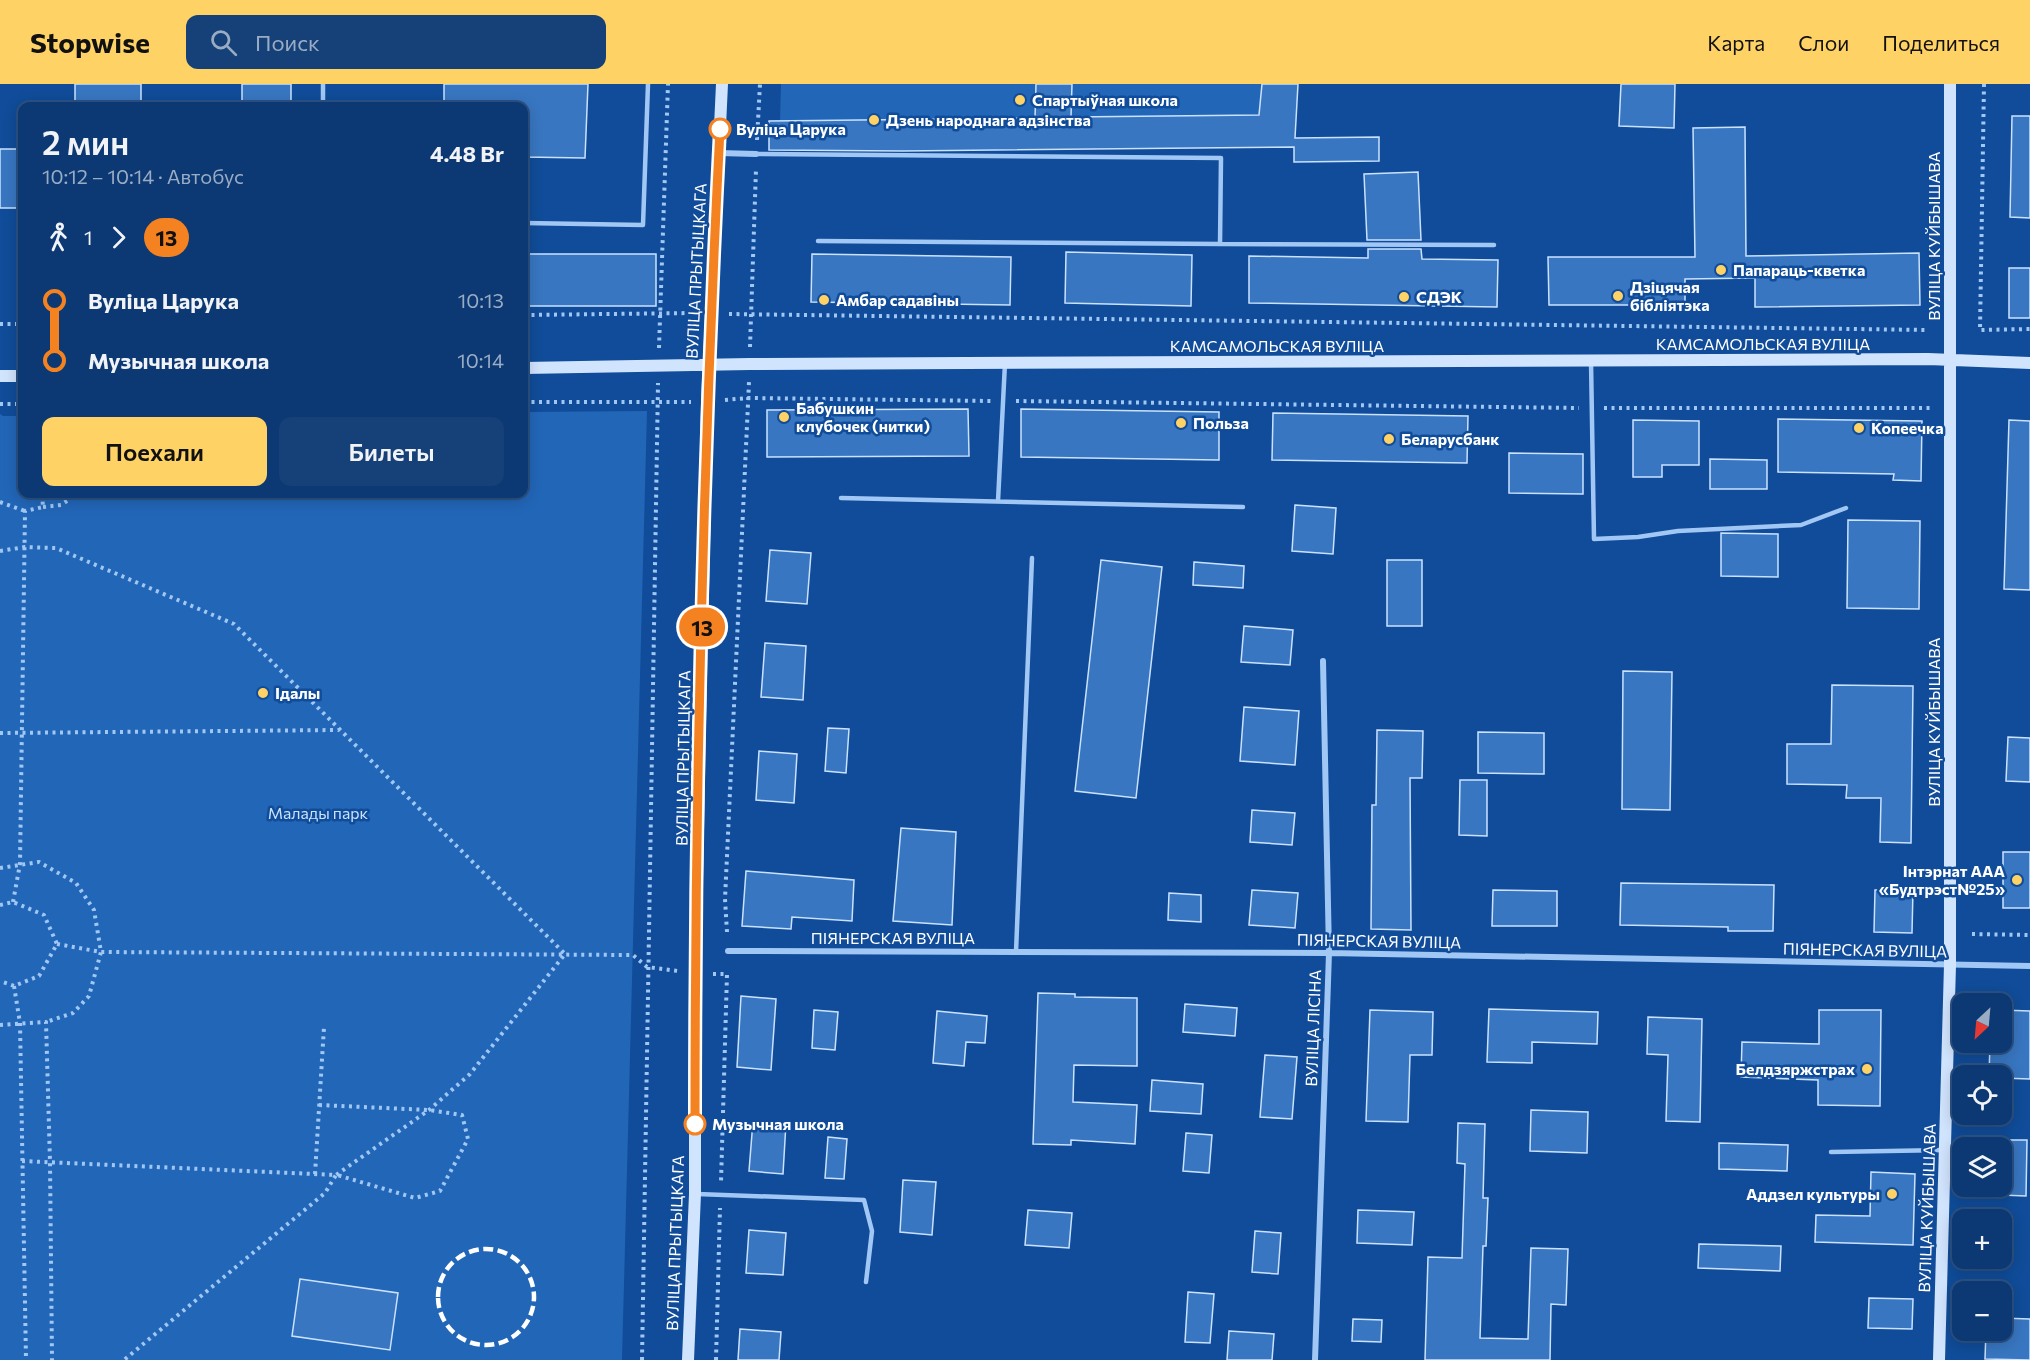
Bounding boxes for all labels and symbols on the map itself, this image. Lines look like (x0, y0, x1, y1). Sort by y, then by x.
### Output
place label: Спартыўная школа (1032, 90, 1178, 109)
marker: Спартыўная школа (1013, 93, 1027, 107)
place label: Дзень народнага адзінства (886, 110, 1091, 129)
marker: Дзень народнага адзінства (867, 113, 881, 127)
marker: Вуліца Царука (709, 118, 731, 140)
place label: Вуліца Царука (736, 119, 846, 138)
street label: ВУЛІЦА КУЙБЫШАВА (1924, 151, 1943, 321)
street label: ВУЛІЦА ПРЫТЫЦКАГА (681, 183, 710, 359)
place label: Папараць-кветка (1733, 260, 1865, 279)
marker: Папараць-кветка (1714, 263, 1728, 277)
place label: Дзіцячая бібліятэка (1630, 277, 1710, 314)
place label: СДЭК (1416, 287, 1462, 306)
marker: Дзіцячая бібліятэка (1611, 289, 1625, 303)
place label: Амбар садавіны (836, 290, 959, 309)
marker: СДЭК (1397, 290, 1411, 304)
marker: Амбар садавіны (817, 293, 831, 307)
street label: КАМСАМОЛЬСКАЯ ВУЛІЦА (1656, 334, 1870, 353)
street label: КАМСАМОЛЬСКАЯ ВУЛІЦА (1170, 336, 1384, 355)
place label: Бабушкин клубочек (нитки) (796, 398, 930, 435)
marker: Бабушкин клубочек (нитки) (777, 410, 791, 424)
place label: Польза (1193, 413, 1249, 432)
marker: Польза (1174, 416, 1188, 430)
place label: Копеечка (1871, 418, 1944, 437)
marker: Копеечка (1852, 421, 1866, 435)
place label: Беларусбанк (1401, 429, 1499, 448)
marker: Беларусбанк (1382, 432, 1396, 446)
line badge: 13 (675, 608, 729, 646)
street label: ВУЛІЦА КУЙБЫШАВА (1924, 637, 1943, 807)
street label: ВУЛІЦА ПРЫТЫЦКАГА (671, 670, 694, 846)
place label: Ідалы (275, 683, 320, 702)
marker: Ідалы (256, 686, 270, 700)
park label: Малады парк (268, 803, 369, 822)
place label: Інтэрнат ААА «Будтрэст№25» (1879, 861, 2005, 898)
marker: Інтэрнат ААА «Будтрэст№25» (2010, 873, 2024, 887)
street label: ПІЯНЕРСКАЯ ВУЛІЦА (811, 928, 975, 947)
street label: ПІЯНЕРСКАЯ ВУЛІЦА (1297, 930, 1461, 951)
street label: ПІЯНЕРСКАЯ ВУЛІЦА (1783, 939, 1947, 960)
street label: ВУЛІЦА ЛІСІНА (1301, 969, 1324, 1087)
north arrow (1952, 993, 2012, 1053)
place label: Белдзяржстрах (1736, 1059, 1855, 1078)
marker: Белдзяржстрах (1860, 1062, 1874, 1076)
marker: Музычная школа (684, 1113, 706, 1135)
place label: Музычная школа (712, 1114, 844, 1133)
street label: ВУЛІЦА КУЙБЫШАВА (1914, 1123, 1939, 1293)
street label: ВУЛІЦА ПРЫТЫЦКАГА (662, 1155, 687, 1331)
place label: Аддзел культуры (1746, 1184, 1880, 1203)
marker: Аддзел культуры (1885, 1187, 1899, 1201)

